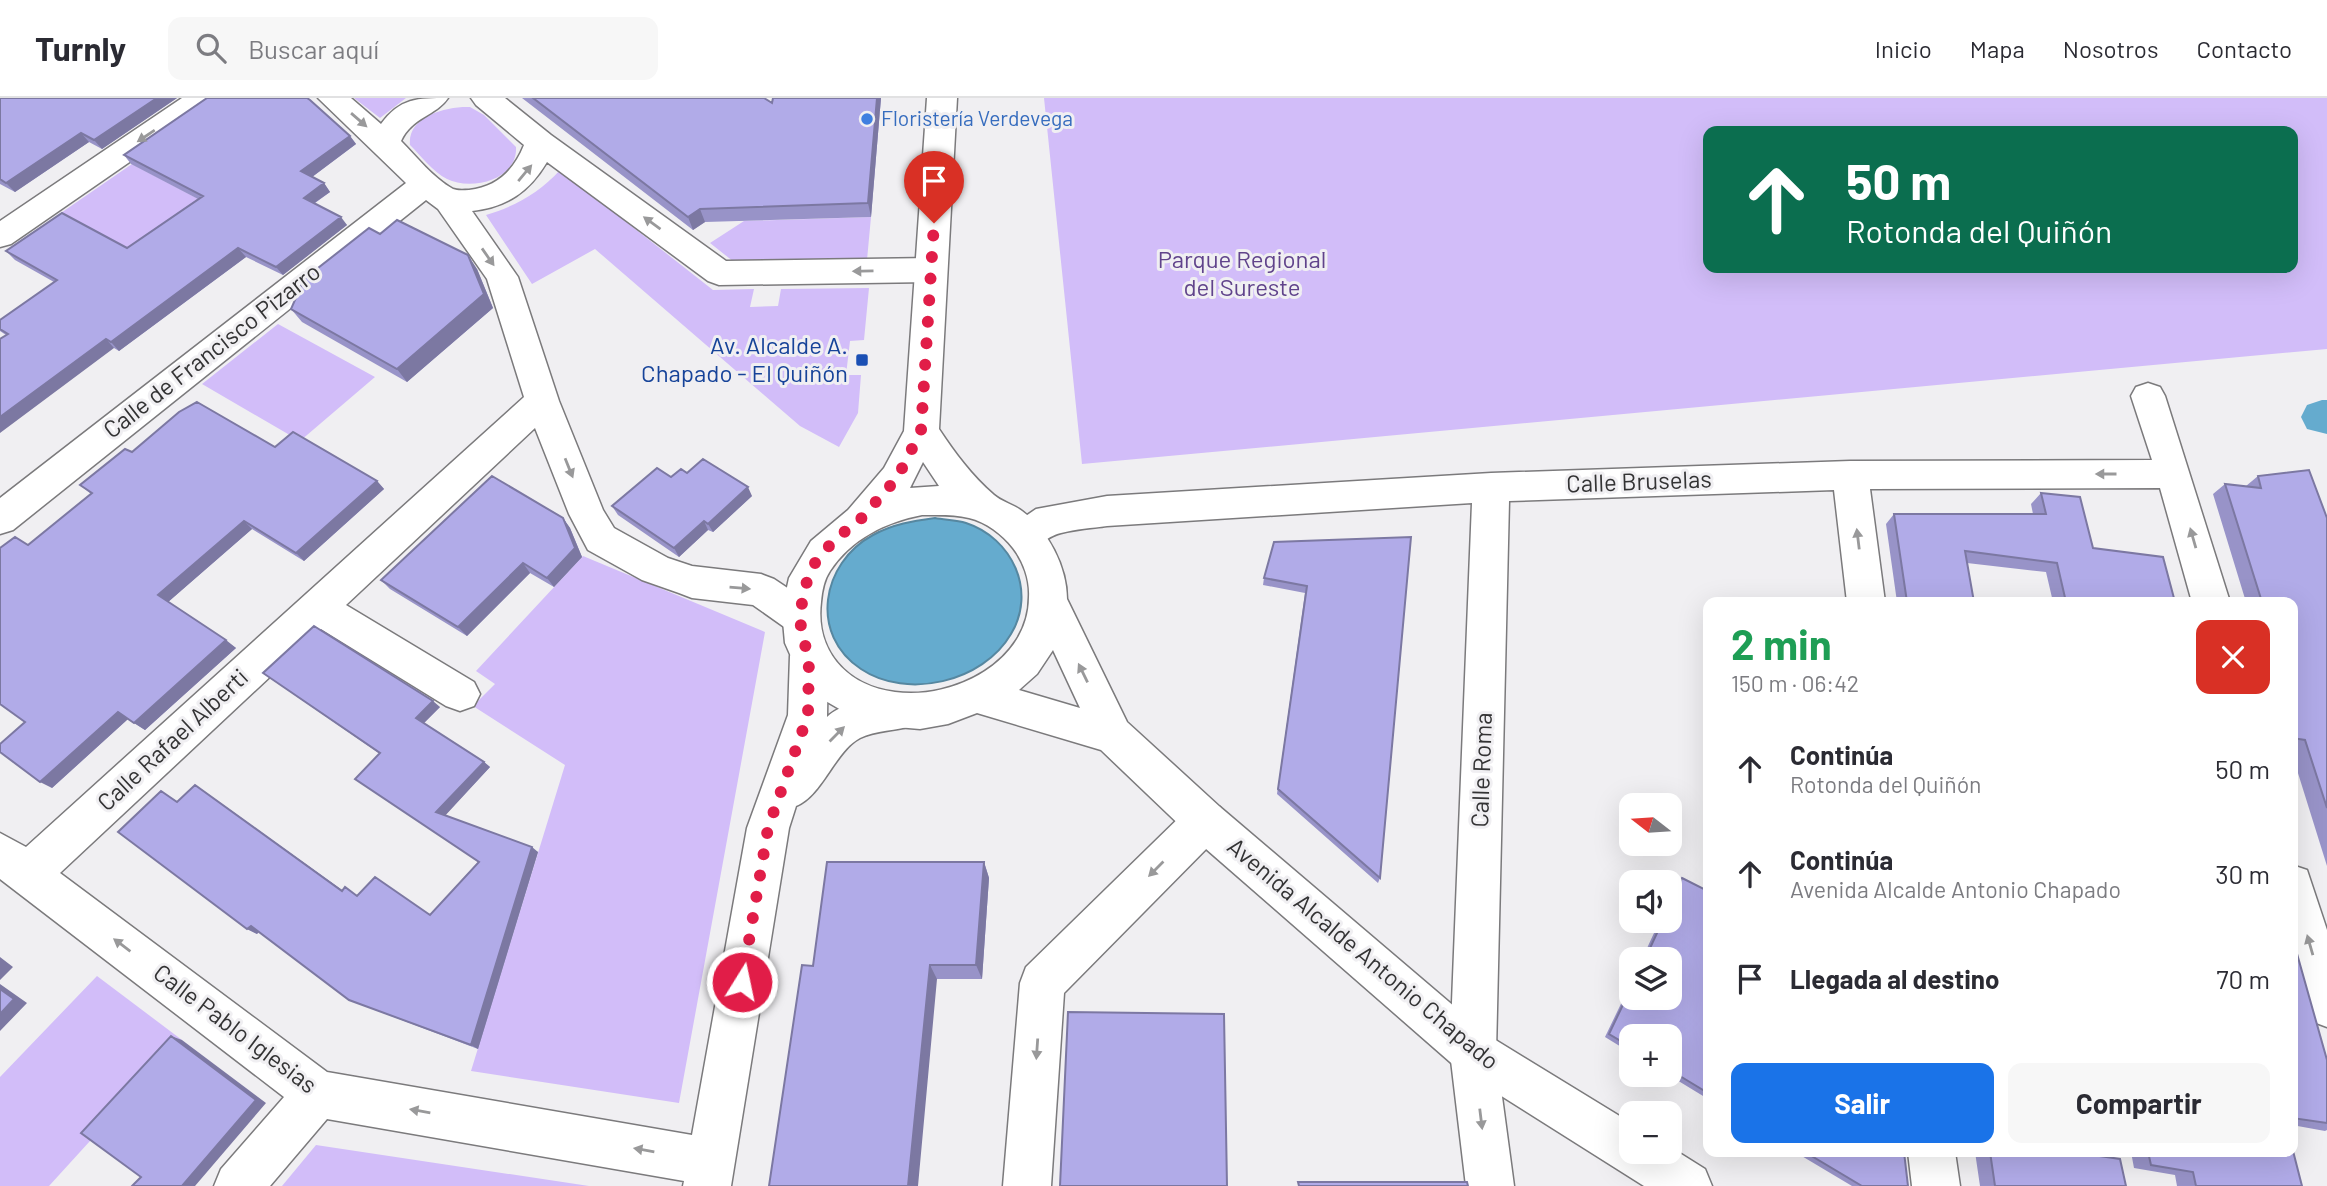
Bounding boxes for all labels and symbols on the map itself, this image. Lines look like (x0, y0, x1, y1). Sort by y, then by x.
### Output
place label: Floristería Verdevega (881, 105, 1073, 130)
marker: Floristería Verdevega (859, 111, 875, 127)
one-way arrow (350, 112, 368, 128)
one-way arrow (136, 130, 156, 143)
pin (904, 151, 964, 223)
one-way arrow (517, 165, 532, 182)
one-way arrow (643, 216, 661, 230)
park label: Parque Regional del Sureste (1158, 244, 1326, 301)
one-way arrow (481, 247, 494, 266)
street label: Calle de Francisco Pizarro (97, 256, 325, 443)
one-way arrow (851, 265, 873, 277)
place label: Av. Alcalde A. Chapado - El Quiñón (641, 330, 848, 387)
marker: Av. Alcalde A. Chapado - El Quiñón (854, 352, 870, 368)
one-way arrow (563, 458, 574, 479)
street label: Calle Bruselas (1566, 463, 1712, 498)
one-way arrow (2095, 468, 2117, 480)
one-way arrow (2187, 527, 2197, 548)
one-way arrow (1852, 528, 1863, 550)
one-way arrow (729, 583, 751, 594)
street label: Calle Rafael Alberti (91, 662, 253, 816)
one-way arrow (1078, 663, 1089, 683)
street label: Calle Roma (1464, 712, 1497, 828)
one-way arrow (829, 726, 846, 743)
north arrow (1619, 793, 1682, 856)
street label: Avenida Alcalde Antonio Chapado (1222, 831, 1506, 1075)
one-way arrow (1148, 861, 1165, 878)
one-way arrow (2304, 934, 2314, 955)
one-way arrow (113, 937, 131, 952)
position arrow (705, 945, 779, 1019)
street label: Calle Pablo Iglesias (149, 957, 323, 1099)
one-way arrow (1031, 1039, 1042, 1061)
one-way arrow (409, 1105, 431, 1116)
one-way arrow (1476, 1108, 1487, 1130)
one-way arrow (633, 1144, 655, 1155)

